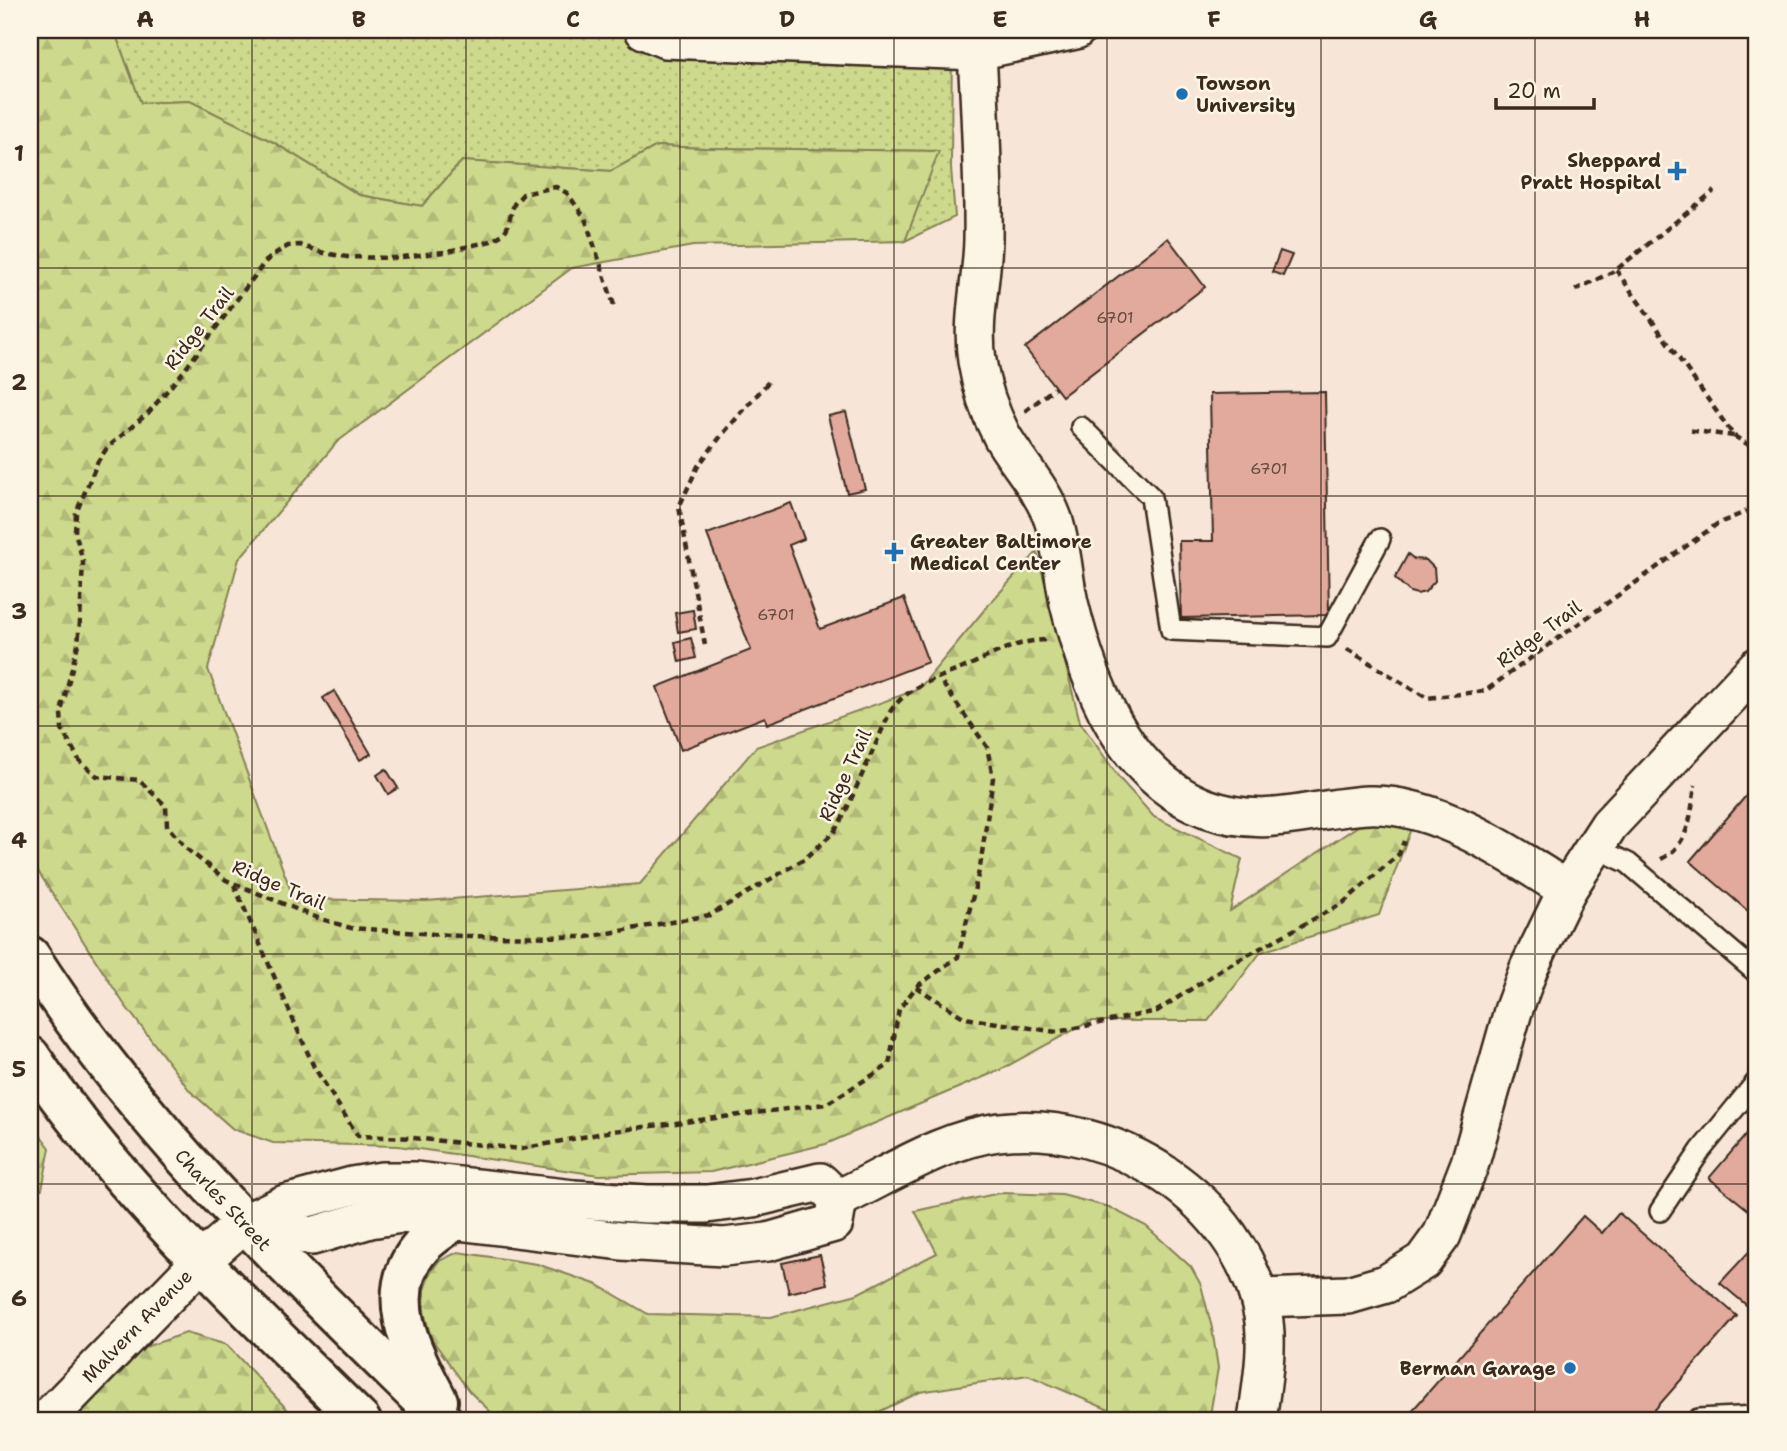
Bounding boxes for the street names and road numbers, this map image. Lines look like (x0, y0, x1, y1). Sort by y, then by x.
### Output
street label: Ridge Trail (159, 281, 240, 375)
street label: Ridge Trail (1491, 595, 1587, 673)
street label: Ridge Trail (813, 724, 877, 825)
street label: Ridge Trail (228, 854, 330, 916)
street label: Charles Street (169, 1144, 277, 1256)
street label: Malvern Avenue (76, 1264, 198, 1388)

